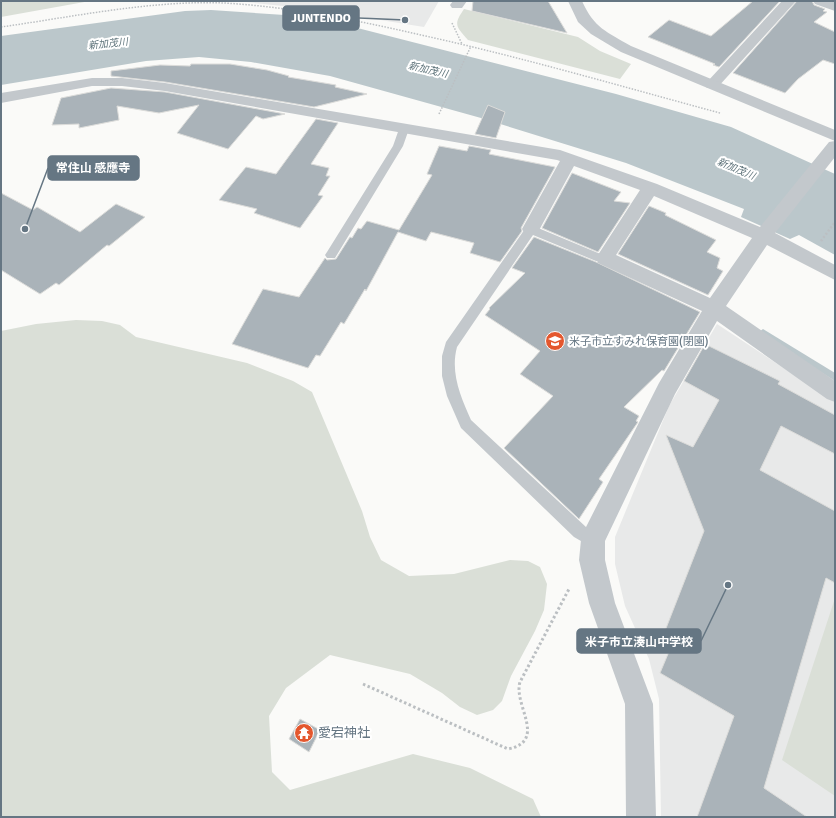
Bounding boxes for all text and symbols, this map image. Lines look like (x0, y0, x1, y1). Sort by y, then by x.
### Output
callout: JUNTENDO (283, 6, 359, 30)
text: JUNTENDO (291, 11, 351, 26)
water label: 新加茂川 (87, 36, 130, 52)
water label: 新加茂川 (407, 60, 450, 81)
callout: 常住山 感應寺 (48, 156, 139, 180)
water label: 新加茂川 (715, 156, 758, 183)
text: 常住山 感應寺 (56, 161, 130, 176)
school or university icon: 米子市立すみれ保育園(閉園) (544, 330, 566, 352)
place label: 米子市立すみれ保育園(閉園) (569, 335, 708, 348)
callout: 米子市立湊山中学校 (577, 629, 701, 653)
text: 米子市立湊山中学校 (585, 635, 693, 650)
temple icon: 愛宕神社 (293, 722, 315, 744)
place label: 愛宕神社 (318, 725, 370, 741)

